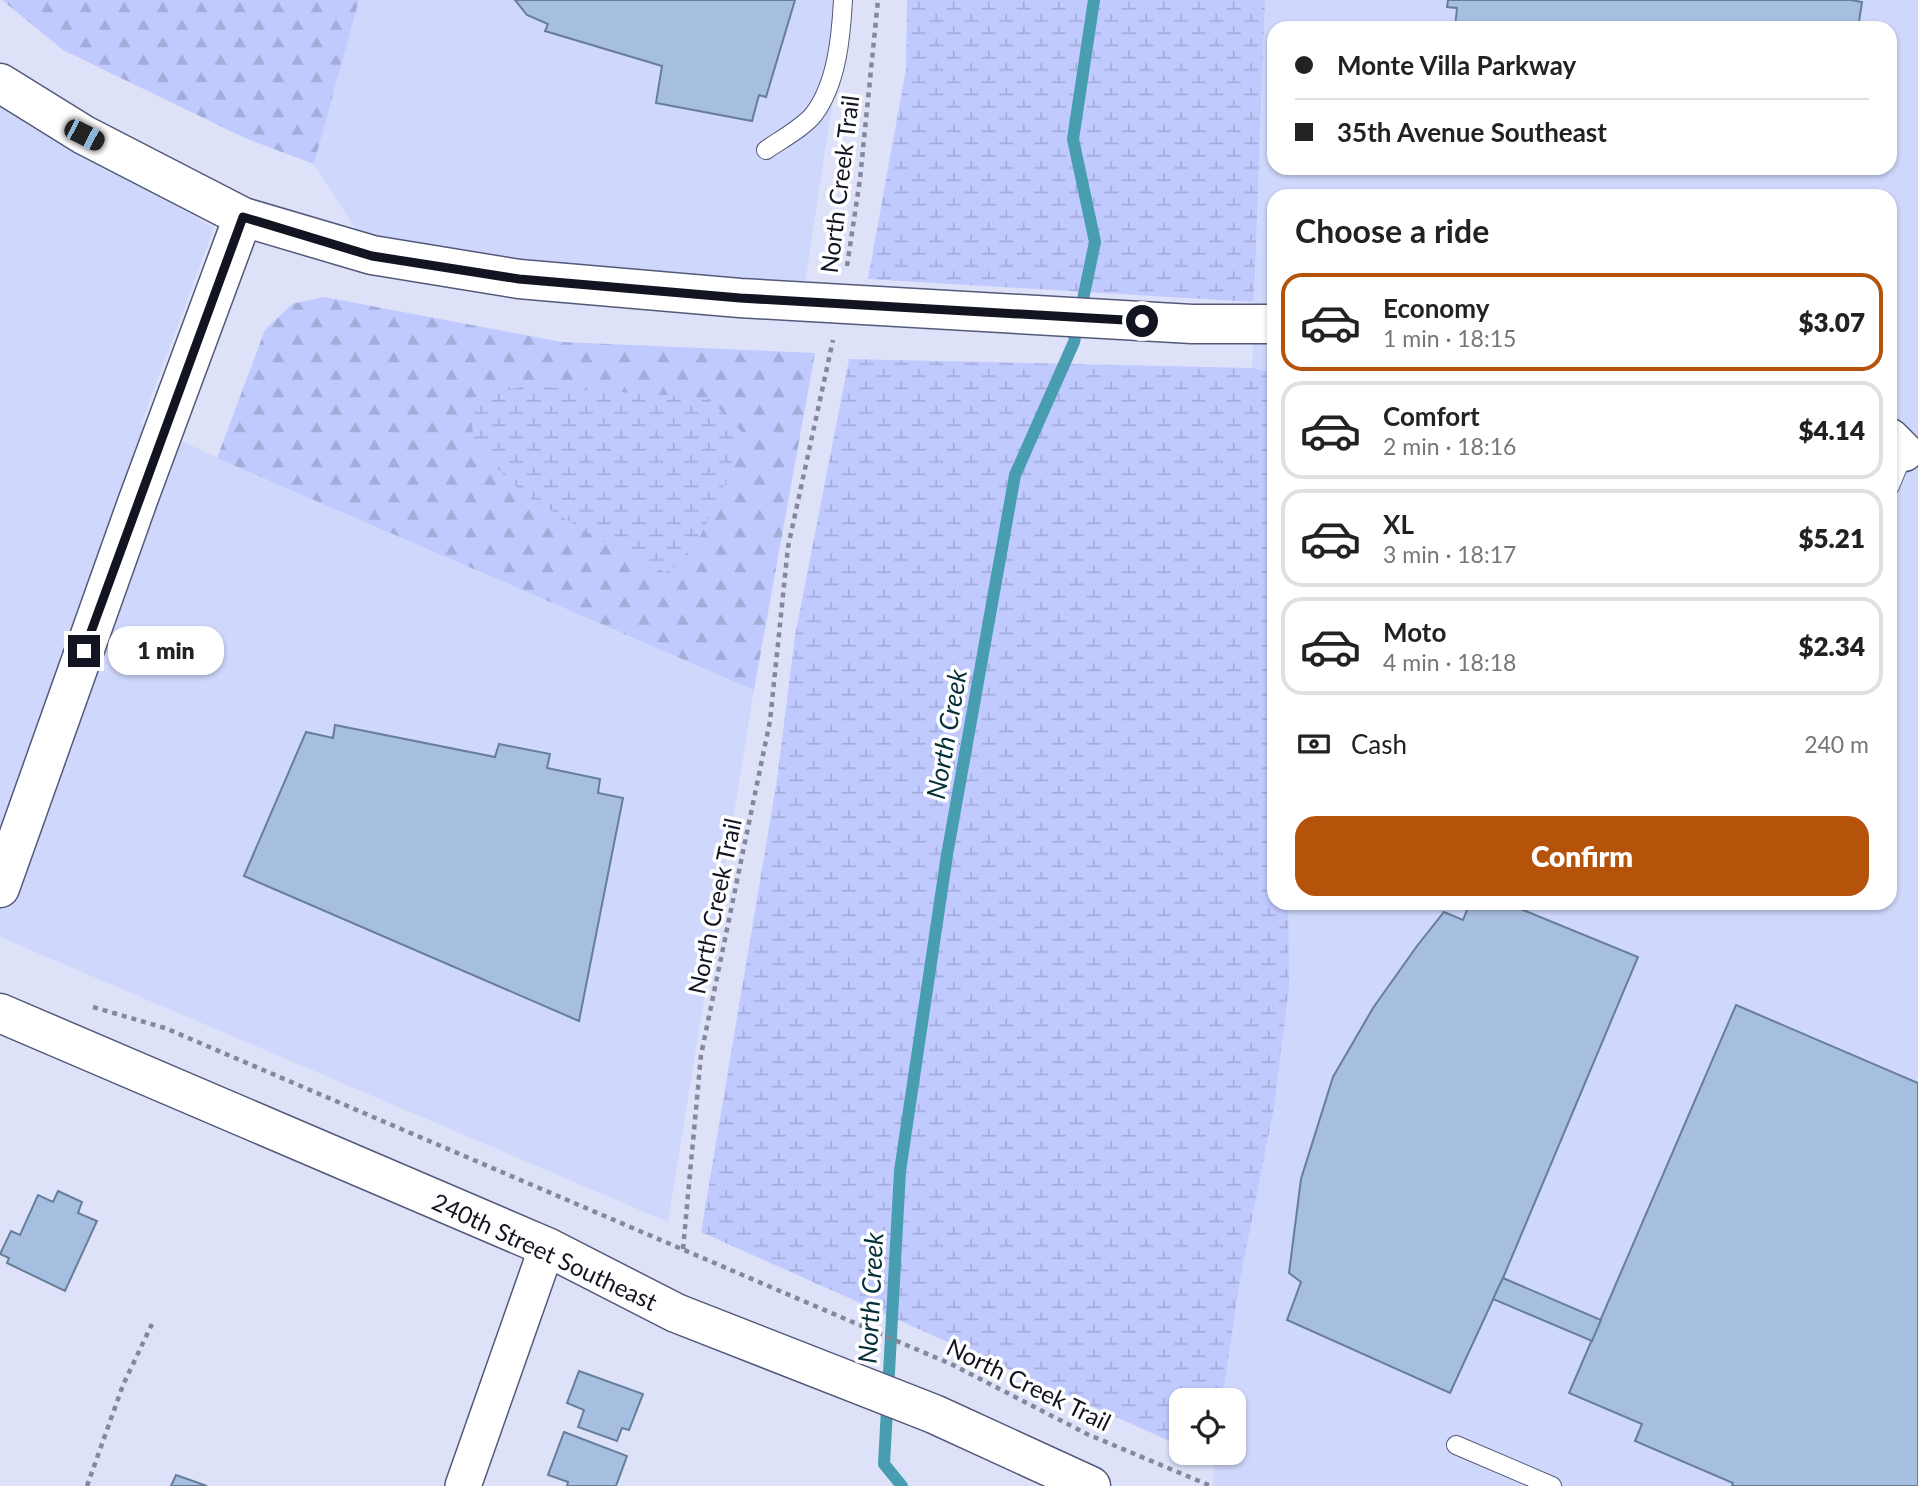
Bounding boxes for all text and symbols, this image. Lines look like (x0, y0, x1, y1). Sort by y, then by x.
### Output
text: Monte Villa Parkway (1337, 49, 1576, 81)
street label: North Creek Trail (814, 93, 864, 275)
car (61, 116, 108, 154)
text: 35th Avenue Southeast (1337, 116, 1607, 148)
text: Choose a ride (1295, 211, 1489, 250)
icon: car (1299, 291, 1362, 354)
text: Economy (1383, 292, 1489, 324)
route start (1126, 305, 1158, 337)
text: $3.07 (1798, 306, 1865, 338)
text: 1 min · 18:15 (1383, 324, 1516, 352)
icon: car (1299, 399, 1362, 462)
text: Comfort (1383, 400, 1480, 432)
text: $4.14 (1798, 414, 1865, 446)
text: 2 min · 18:16 (1383, 432, 1516, 460)
icon: car (1299, 507, 1362, 570)
text: XL (1383, 508, 1414, 540)
text: $5.21 (1798, 522, 1865, 554)
text: 3 min · 18:17 (1383, 540, 1516, 568)
icon: car (1299, 615, 1362, 678)
text: Moto (1383, 616, 1446, 648)
callout: 1 min (108, 626, 224, 676)
text: $2.34 (1798, 630, 1865, 662)
route end (68, 635, 100, 667)
text: 1 min (137, 636, 195, 664)
text: 4 min · 18:18 (1383, 648, 1516, 676)
water label: North Creek (919, 666, 973, 801)
icon: cash (1295, 725, 1333, 763)
text: Cash (1351, 728, 1407, 760)
text: 240 m (1804, 730, 1869, 758)
street label: North Creek Trail (681, 815, 747, 997)
button: Confirm (1295, 816, 1869, 896)
street label: 240th Street Southeast (428, 1186, 662, 1316)
water label: North Creek (851, 1231, 889, 1364)
street label: North Creek Trail (942, 1332, 1116, 1436)
map controls (1169, 1388, 1246, 1465)
button: locate (1169, 1388, 1246, 1465)

